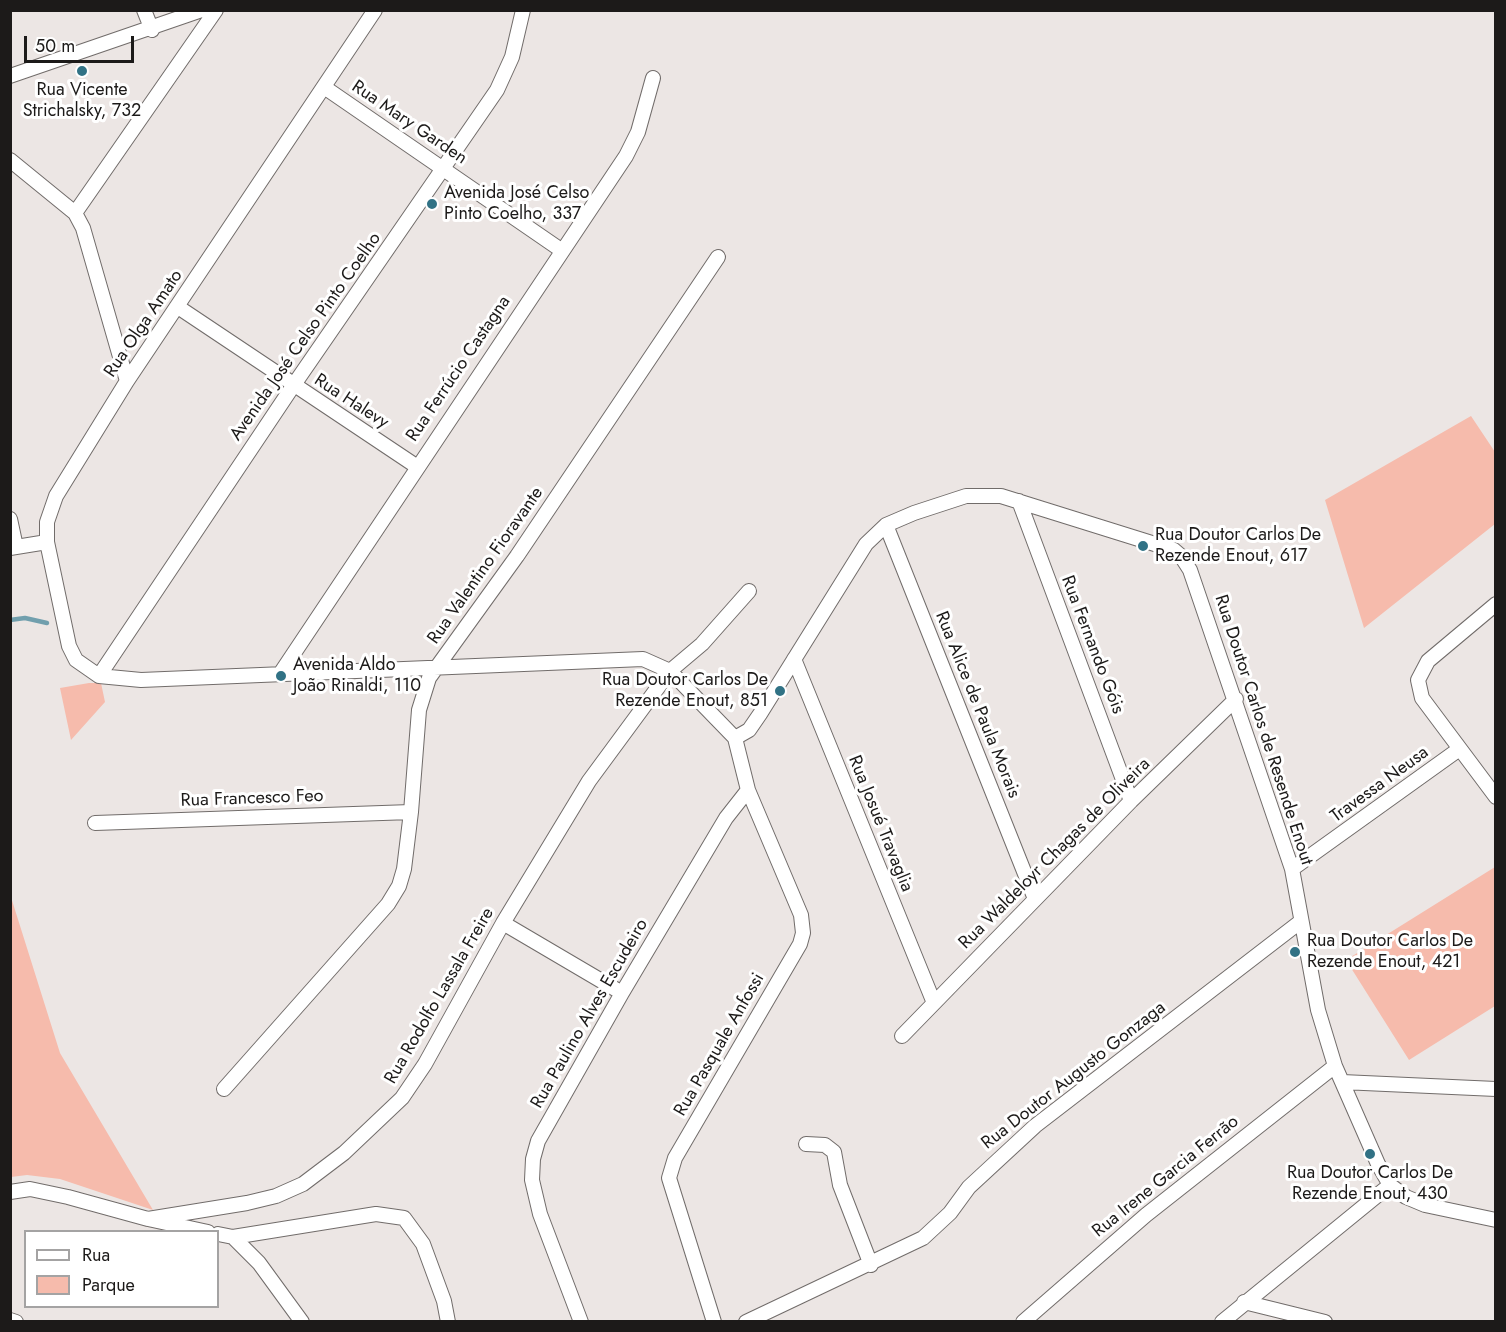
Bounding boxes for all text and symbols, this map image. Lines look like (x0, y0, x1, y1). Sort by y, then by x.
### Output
scale bar (27, 24, 136, 62)
text: 50 m (35, 33, 75, 59)
marker: Rua Vicente Strichalsky, 732 (75, 64, 89, 78)
street label: Rua Mary Garden (347, 76, 471, 170)
place label: Rua Vicente Strichalsky, 732 (23, 80, 141, 122)
place label: Avenida José Celso Pinto Coelho, 337 (444, 183, 589, 226)
marker: Avenida José Celso Pinto Coelho, 337 (425, 197, 439, 211)
street label: Avenida José Celso Pinto Coelho (226, 229, 386, 445)
street label: Rua Olga Amato (100, 266, 188, 382)
street label: Rua Ferrúcio Castagna (402, 292, 516, 446)
street label: Rua Halevy (310, 370, 392, 434)
street label: Rua Valentino Fioravante (424, 483, 548, 649)
place label: Rua Doutor Carlos De Rezende Enout, 617 (1155, 525, 1321, 568)
marker: Rua Doutor Carlos De Rezende Enout, 617 (1136, 539, 1150, 553)
street label: Rua Fernando Góis (1056, 573, 1128, 717)
street label: Rua Doutor Carlos de Resende Enout (1209, 592, 1317, 868)
street label: Rua Alice de Paula Morais (930, 609, 1024, 801)
place label: Avenida Aldo João Rinaldi, 110 (293, 655, 421, 698)
marker: Avenida Aldo João Rinaldi, 110 (274, 669, 288, 683)
place label: Rua Doutor Carlos De Rezende Enout, 851 (602, 670, 768, 712)
marker: Rua Doutor Carlos De Rezende Enout, 851 (773, 684, 787, 698)
street label: Travessa Neusa (1327, 742, 1433, 828)
street label: Rua Josué Travaglia (843, 753, 917, 895)
street label: Rua Waldeloyr Chagas de Oliveira (955, 754, 1155, 954)
street label: Rua Francesco Feo (180, 786, 324, 812)
street label: Rua Rodolfo Lassala Freire (381, 904, 499, 1088)
street label: Rua Paulino Alves Escudeiro (527, 915, 653, 1113)
place label: Rua Doutor Carlos De Rezende Enout, 421 (1307, 931, 1473, 974)
marker: Rua Doutor Carlos De Rezende Enout, 421 (1288, 945, 1302, 959)
street label: Rua Pasquale Anfossi (670, 970, 770, 1120)
street label: Rua Doutor Augusto Gonzaga (978, 997, 1170, 1155)
street label: Rua Irene Garcia Ferrão (1089, 1111, 1243, 1243)
marker: Rua Doutor Carlos De Rezende Enout, 430 (1363, 1147, 1377, 1161)
place label: Rua Doutor Carlos De Rezende Enout, 430 (1287, 1163, 1453, 1206)
legend (24, 1230, 219, 1308)
text: Rua (82, 1242, 110, 1268)
text: Parque (82, 1272, 135, 1298)

